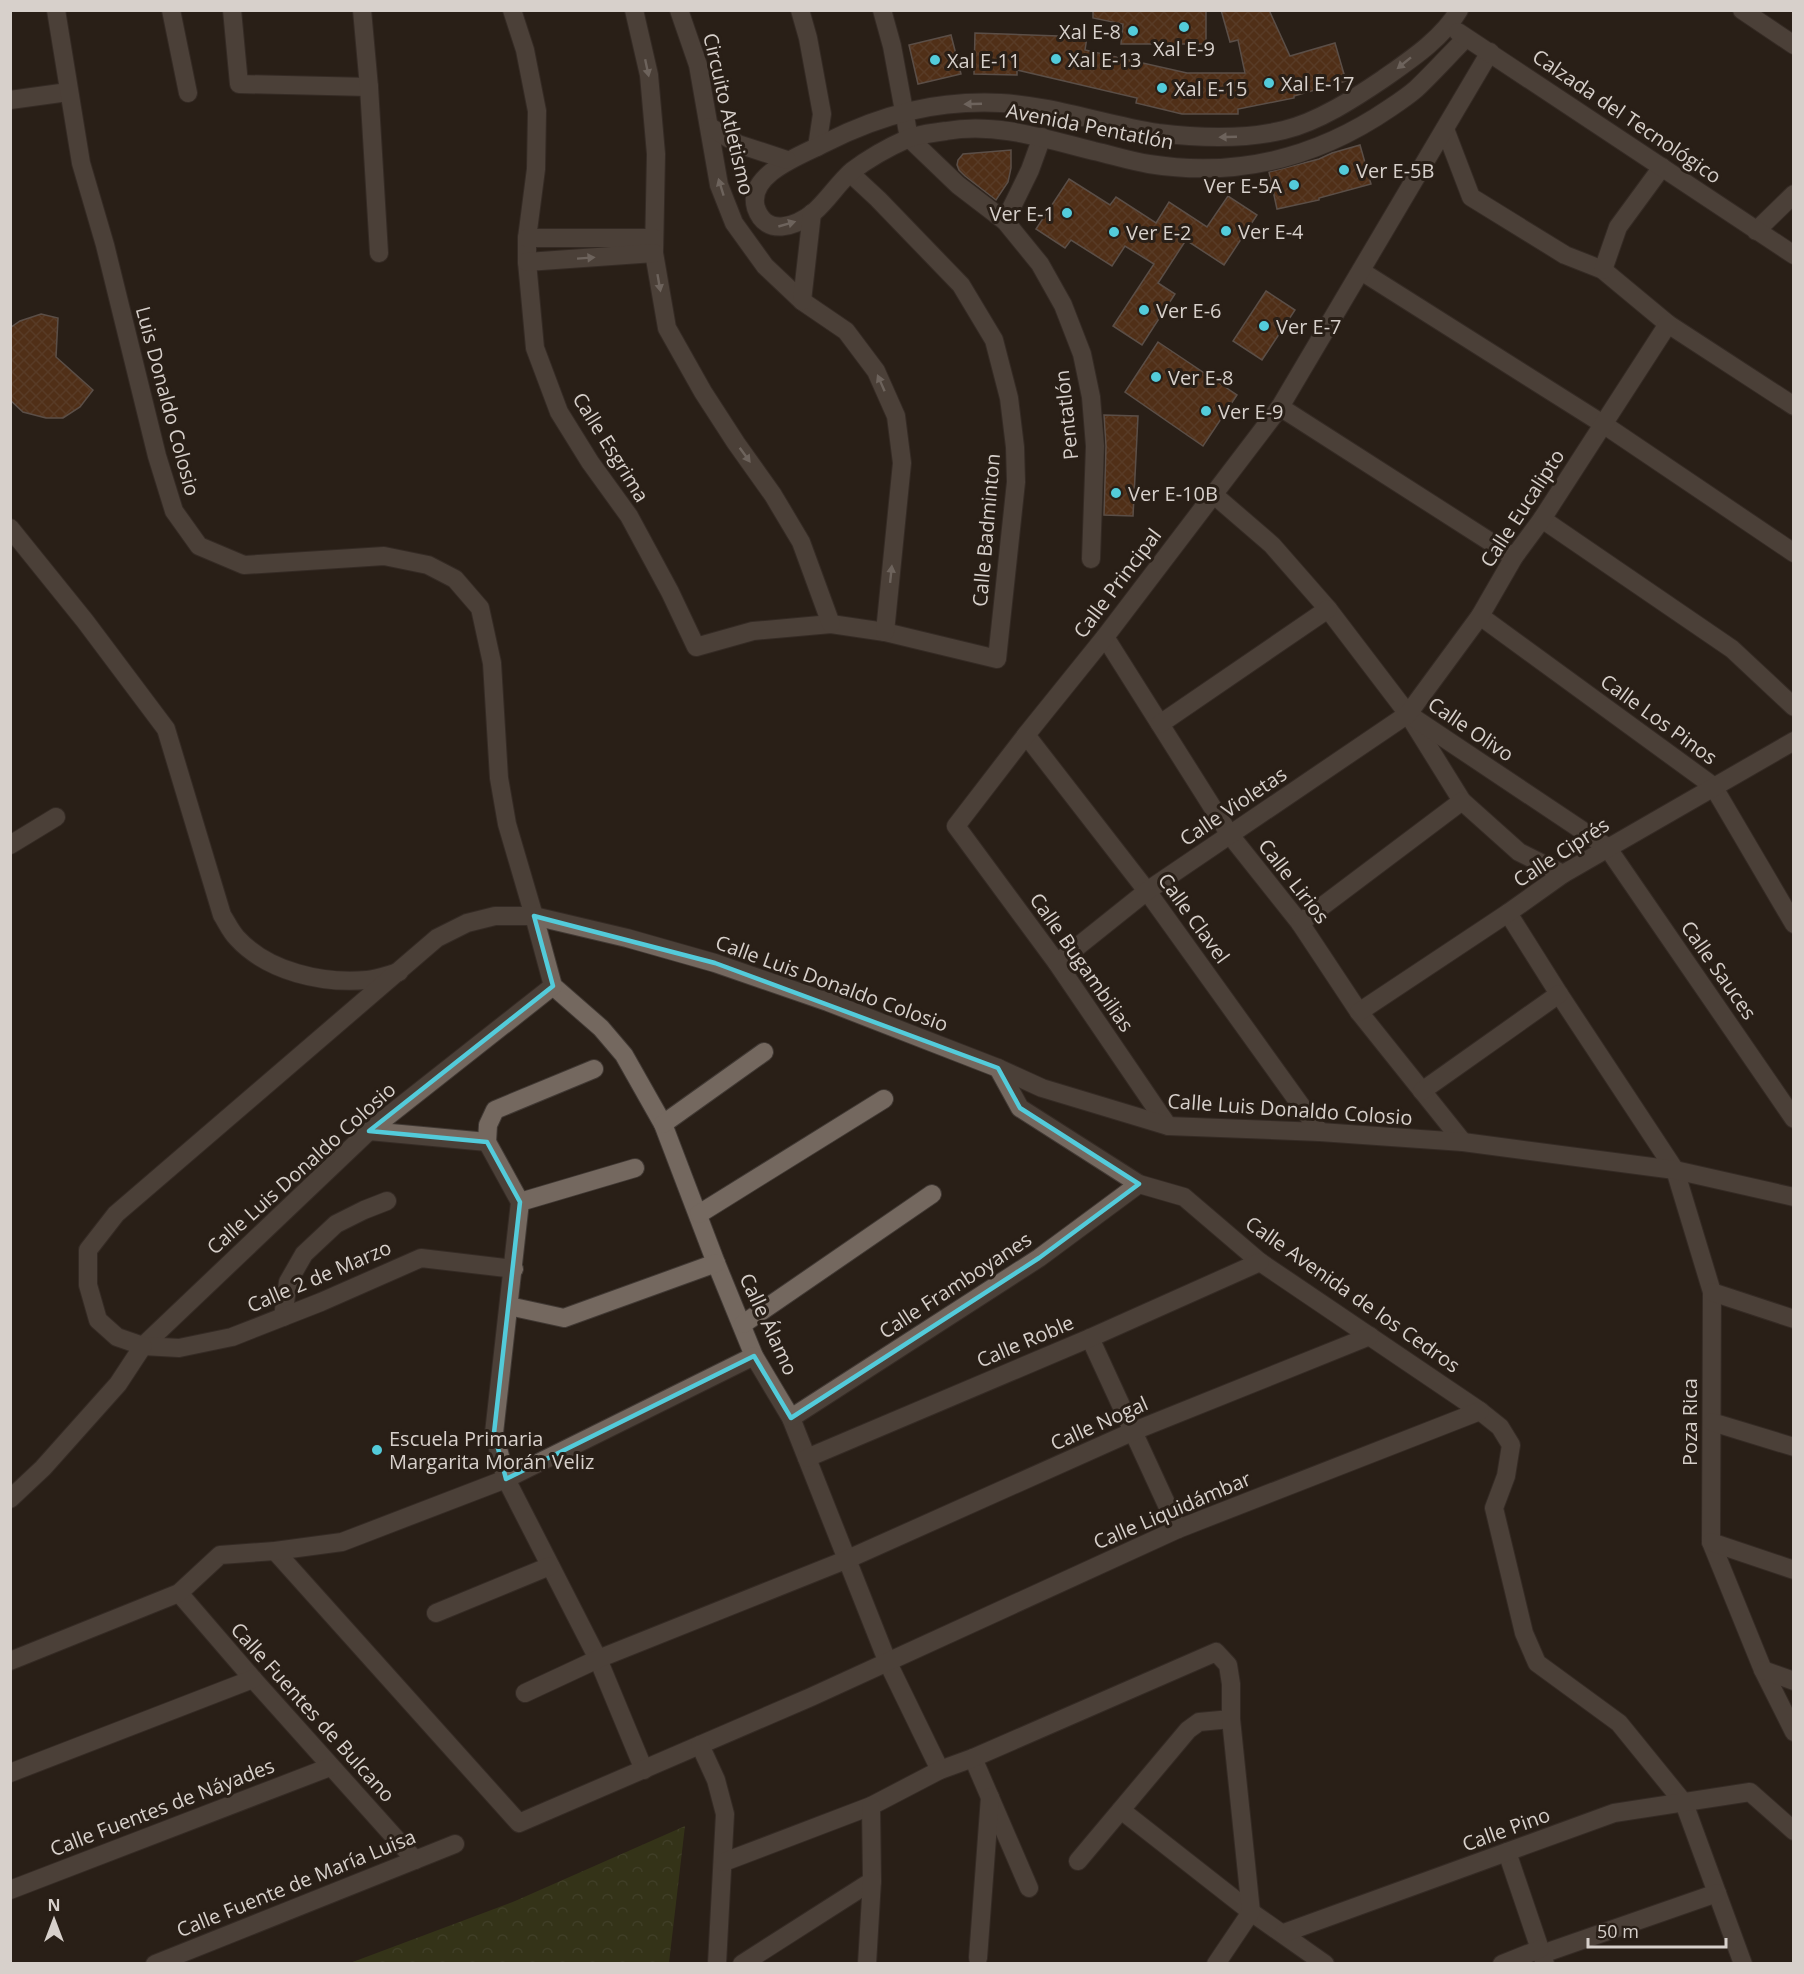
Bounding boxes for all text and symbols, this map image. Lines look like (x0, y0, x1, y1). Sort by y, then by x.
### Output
place label: Xal E-8 (1059, 18, 1121, 45)
marker: Xal E-9 (1177, 20, 1191, 34)
marker: Xal E-8 (1126, 24, 1140, 38)
street label: Circuito Atletismo (697, 30, 761, 198)
place label: Xal E-9 (1153, 35, 1215, 62)
street label: Calzada del Tecnológico (1527, 43, 1727, 189)
place label: Xal E-13 (1068, 46, 1141, 73)
place label: Xal E-11 (947, 47, 1020, 74)
marker: Xal E-13 (1049, 52, 1063, 66)
marker: Xal E-11 (928, 53, 942, 67)
one-way arrow (1397, 57, 1412, 69)
one-way arrow (643, 58, 652, 77)
place label: Xal E-17 (1281, 70, 1354, 97)
place label: Xal E-15 (1174, 75, 1247, 102)
marker: Xal E-17 (1262, 76, 1276, 90)
marker: Xal E-15 (1155, 81, 1169, 95)
street label: Avenida Pentatlón (1004, 97, 1176, 155)
one-way arrow (964, 100, 983, 109)
one-way arrow (1219, 132, 1238, 142)
place label: Ver E-5B (1356, 157, 1434, 184)
marker: Ver E-5B (1337, 163, 1351, 177)
place label: Ver E-5A (1204, 172, 1282, 199)
one-way arrow (716, 178, 725, 196)
marker: Ver E-5A (1287, 178, 1301, 192)
place label: Ver E-1 (989, 200, 1055, 227)
marker: Ver E-1 (1060, 206, 1074, 220)
place label: Ver E-4 (1238, 218, 1304, 245)
one-way arrow (778, 219, 796, 228)
place label: Ver E-2 (1126, 219, 1192, 246)
marker: Ver E-4 (1219, 224, 1233, 238)
marker: Ver E-2 (1107, 225, 1121, 239)
one-way arrow (576, 253, 595, 263)
one-way arrow (655, 273, 664, 292)
place label: Ver E-6 (1156, 297, 1222, 324)
street label: Luis Donaldo Colosio (130, 303, 206, 499)
marker: Ver E-6 (1137, 303, 1151, 317)
place label: Ver E-7 (1276, 313, 1342, 340)
marker: Ver E-7 (1257, 319, 1271, 333)
place label: Ver E-8 (1168, 364, 1234, 391)
street label: Pentatlón (1048, 369, 1084, 461)
marker: Ver E-8 (1149, 370, 1163, 384)
one-way arrow (876, 374, 886, 392)
street label: Calle Esgrima (567, 387, 655, 507)
place label: Ver E-9 (1218, 398, 1284, 425)
marker: Ver E-9 (1199, 404, 1213, 418)
street label: Calle Eucalipto (1474, 444, 1570, 572)
one-way arrow (738, 448, 750, 463)
street label: Calle Badminton (966, 452, 1006, 608)
place label: Ver E-10B (1128, 480, 1218, 507)
marker: Ver E-10B (1109, 486, 1123, 500)
street label: Calle Principal (1067, 523, 1167, 643)
one-way arrow (886, 564, 896, 583)
street label: Calle Los Pinos (1595, 667, 1723, 771)
street label: Calle Olivo (1423, 690, 1519, 768)
street label: Calle Violetas (1174, 760, 1292, 852)
street label: Calle Ciprés (1508, 811, 1614, 893)
street label: Calle Lirios (1252, 833, 1336, 929)
street label: Calle Clavel (1152, 867, 1236, 969)
street label: Calle Bugambilias (1024, 887, 1140, 1037)
street label: Calle Sauces (1675, 915, 1763, 1025)
street label: Calle Luis Donaldo Colosio (712, 928, 952, 1038)
street label: Calle Luis Donaldo Colosio (201, 1076, 401, 1260)
street label: Calle Luis Donaldo Colosio (1167, 1087, 1413, 1131)
street label: Calle Avenida de los Cedros (1240, 1209, 1466, 1379)
street label: Calle Framboyanes (874, 1226, 1036, 1344)
street label: Calle 2 de Marzo (243, 1233, 395, 1319)
street label: Calle Álamo (734, 1269, 804, 1379)
street label: Calle Roble (972, 1308, 1078, 1374)
street label: Poza Rica (1676, 1378, 1703, 1466)
street label: Calle Nogal (1046, 1389, 1152, 1457)
place label: Escuela Primaria Margarita Morán Veliz (389, 1425, 594, 1475)
marker: Escuela Primaria Margarita Morán Veliz (370, 1443, 384, 1457)
street label: Calle Liquidámbar (1089, 1465, 1255, 1555)
street label: Calle Fuentes de Bulcano (225, 1616, 401, 1808)
street label: Calle Fuentes de Náyades (46, 1752, 278, 1862)
street label: Calle Pino (1458, 1801, 1554, 1857)
street label: Calle Fuente de María Luisa (172, 1823, 420, 1943)
north arrow (24, 1890, 84, 1950)
text: N (47, 1894, 61, 1916)
scale bar (1588, 1911, 1726, 1949)
text: 50 m (1597, 1919, 1639, 1943)

